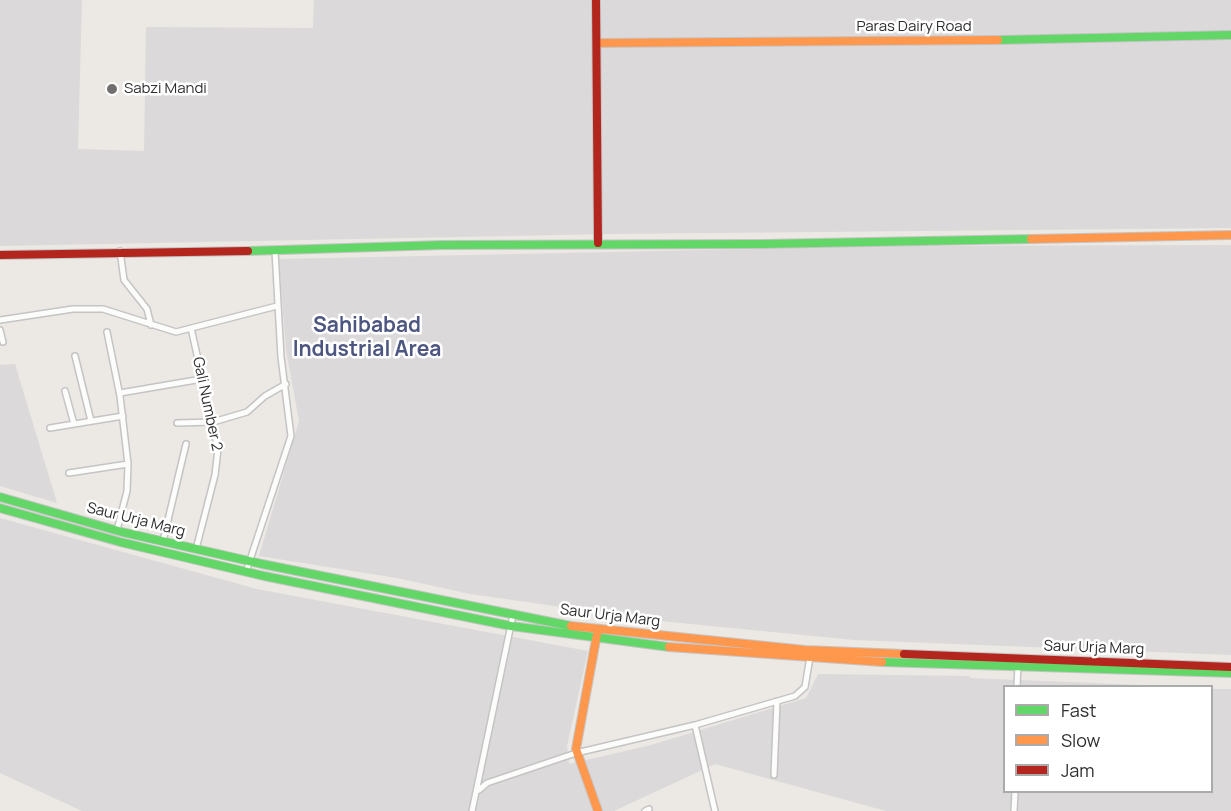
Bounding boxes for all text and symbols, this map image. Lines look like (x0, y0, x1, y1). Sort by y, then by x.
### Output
street label: Paras Dairy Road (856, 18, 972, 36)
place label: Sabzi Mandi (124, 80, 207, 98)
marker: Sabzi Mandi (105, 82, 119, 96)
district label: Sahibabad Industrial Area (293, 313, 441, 363)
street label: Gali Number 2 (188, 355, 226, 453)
street label: Saur Urja Marg (85, 499, 187, 541)
street label: Saur Urja Marg (559, 601, 661, 631)
street label: Saur Urja Marg (1043, 637, 1145, 659)
legend (1003, 685, 1213, 793)
text: Fast (1061, 698, 1096, 722)
text: Slow (1061, 728, 1100, 752)
text: Jam (1061, 758, 1095, 782)

